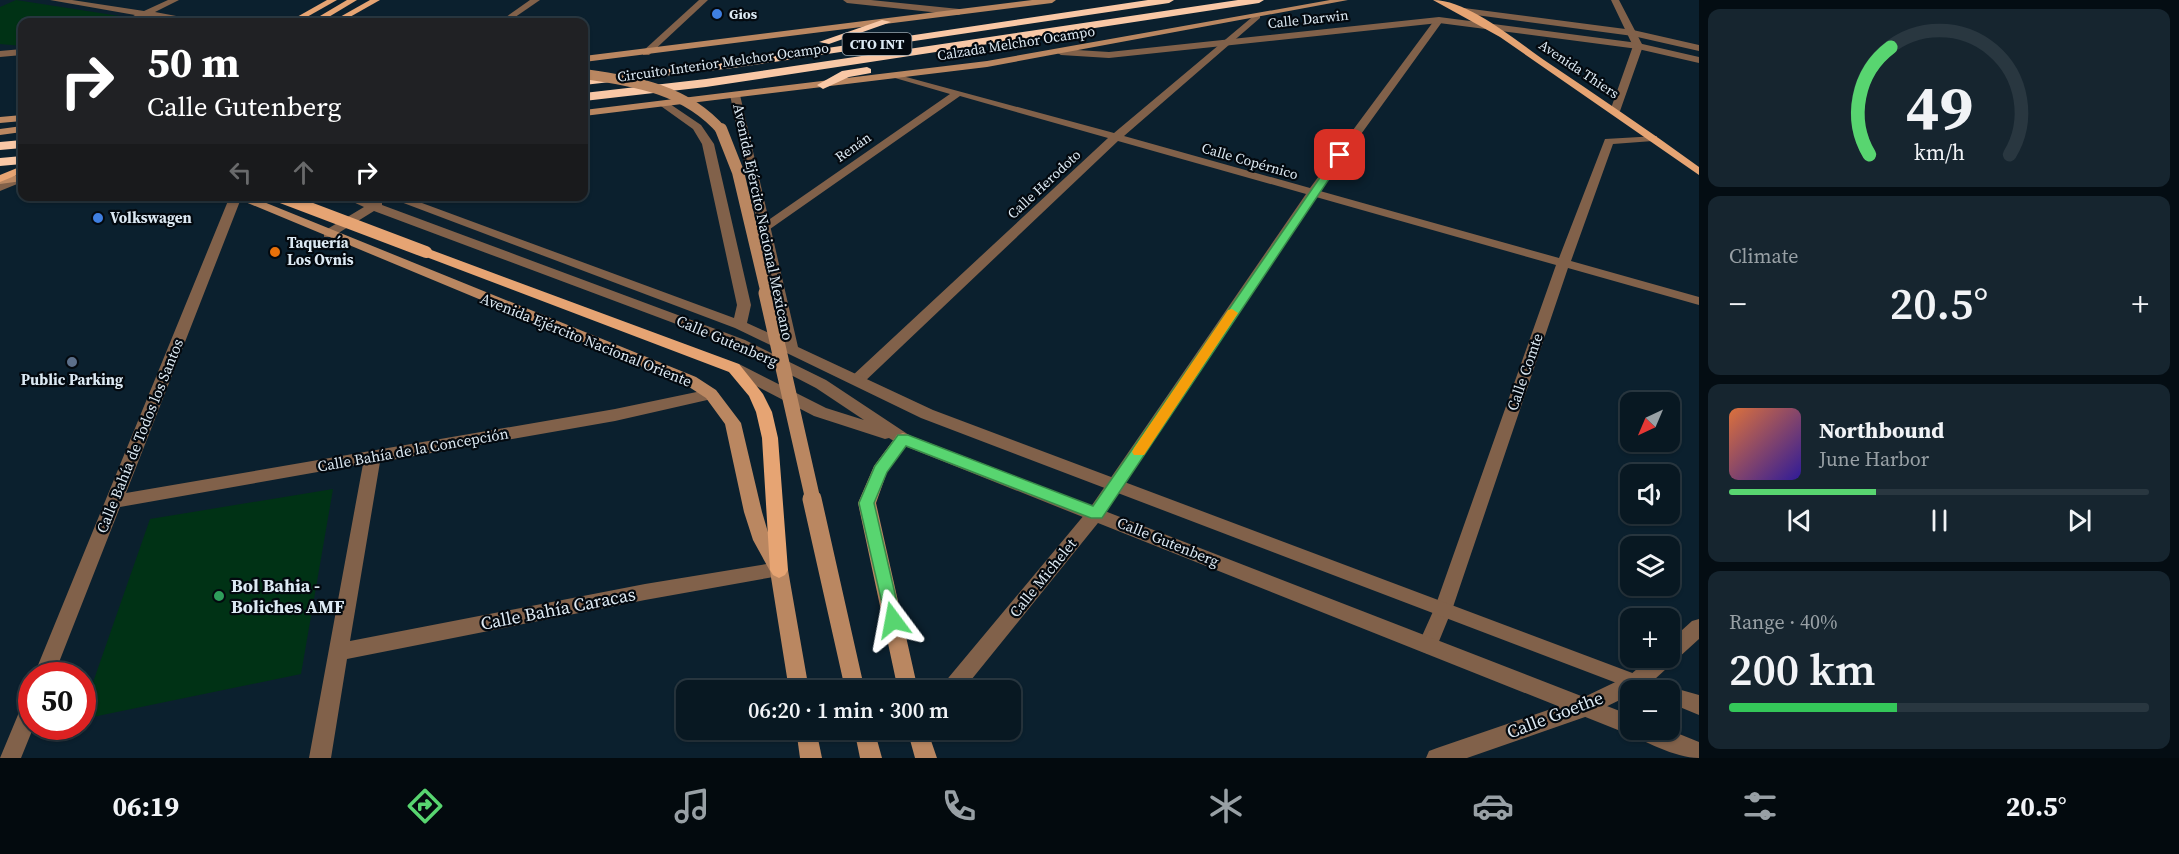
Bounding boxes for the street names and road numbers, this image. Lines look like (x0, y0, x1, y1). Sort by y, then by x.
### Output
street label: Calle Darwin (1267, 5, 1350, 33)
street label: Calzada Melchor Ocampo (936, 21, 1097, 65)
road number: CTO INT (842, 33, 912, 55)
street label: Avenida Thiers (1535, 35, 1623, 103)
street label: Circuito Interior Melchor Ocampo (616, 37, 830, 87)
street label: Avenida Ejército Nacional Mexicano (728, 102, 799, 342)
street label: Renán (831, 127, 876, 167)
street label: Calle Copérnico (1199, 138, 1301, 184)
street label: Calle Herodoto (1003, 144, 1085, 223)
street label: Avenida Ejército Nacional Oriente (477, 287, 695, 392)
street label: Calle Gutenberg (673, 310, 781, 371)
street label: Calle Comte (1501, 330, 1548, 413)
street label: Calle Bahía de Todos los Santos (91, 336, 188, 536)
street label: Calle Bahía de la Concepción (316, 422, 510, 477)
street label: Calle Gutenberg (1114, 512, 1222, 572)
street label: Calle Michelet (1004, 534, 1081, 622)
street label: Calle Bahía Caracas (478, 581, 638, 636)
street label: Calle Goethe (1503, 685, 1607, 744)

